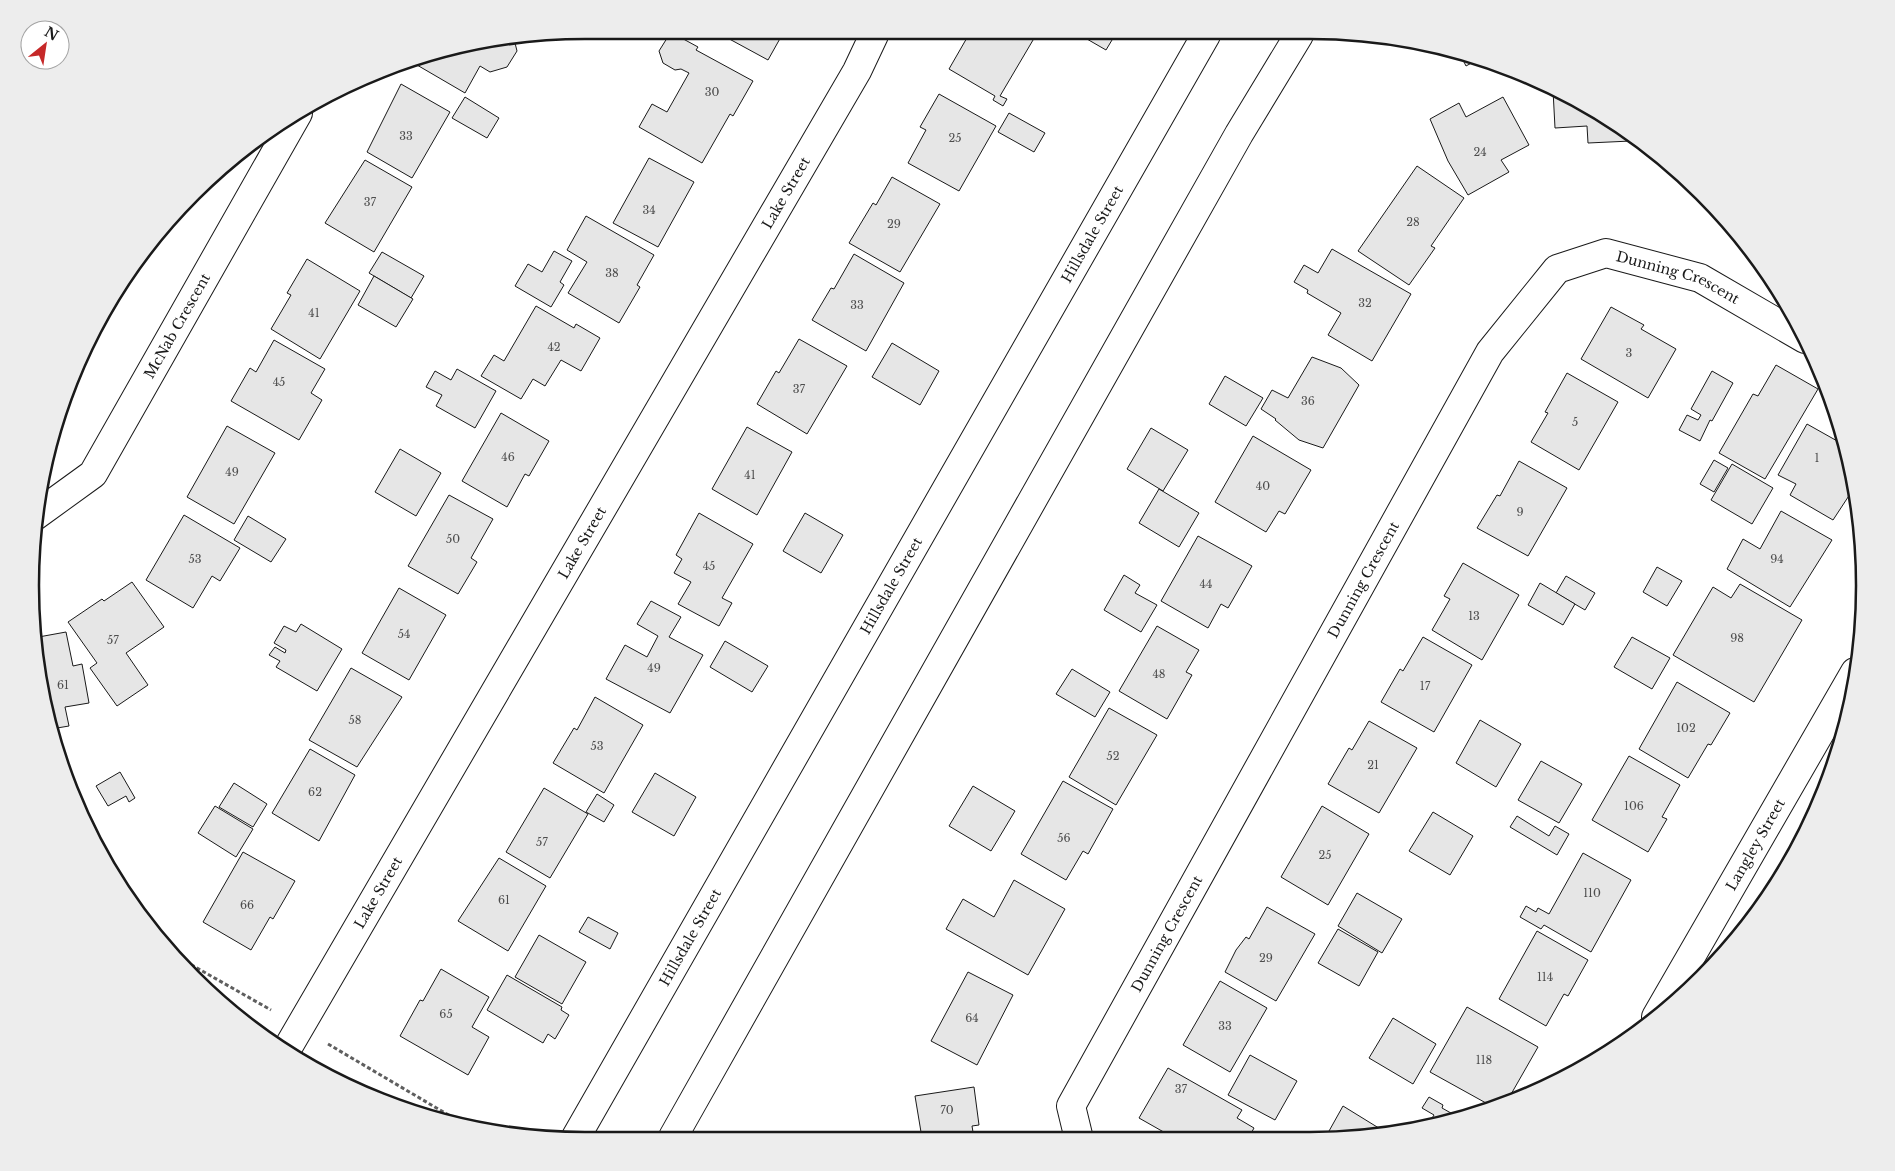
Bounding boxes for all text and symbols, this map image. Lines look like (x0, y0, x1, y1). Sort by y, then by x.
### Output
north arrow (20, 20, 70, 70)
text: N (41, 23, 62, 45)
house number: 30 (705, 85, 719, 99)
house number: 33 (399, 129, 413, 143)
house number: 25 (948, 131, 962, 145)
house number: 24 (1473, 145, 1487, 159)
street label: Lake Street (758, 153, 814, 232)
street label: Hillsdale Street (1057, 182, 1127, 286)
house number: 37 (364, 195, 377, 209)
house number: 34 (642, 203, 656, 217)
house number: 28 (1406, 215, 1420, 229)
house number: 29 (887, 217, 901, 231)
street label: Dunning Crescent (1614, 247, 1743, 308)
house number: 38 (605, 266, 619, 280)
street label: McNab Crescent (140, 269, 214, 382)
house number: 32 (1358, 296, 1372, 310)
house number: 33 (850, 298, 864, 312)
house number: 41 (308, 306, 320, 320)
house number: 42 (547, 340, 561, 354)
house number: 3 (1626, 346, 1633, 360)
house number: 45 (273, 375, 285, 389)
house number: 37 (793, 382, 806, 396)
house number: 36 (1301, 394, 1315, 408)
house number: 5 (1572, 415, 1578, 429)
house number: 46 (501, 450, 515, 464)
house number: 1 (1815, 451, 1820, 465)
house number: 49 (225, 465, 239, 479)
house number: 41 (744, 468, 756, 482)
house number: 40 (1256, 479, 1270, 493)
street label: Lake Street (554, 503, 610, 582)
house number: 9 (1516, 505, 1524, 519)
street label: Dunning Crescent (1324, 518, 1403, 641)
house number: 50 (446, 532, 460, 546)
street label: Hillsdale Street (856, 533, 926, 638)
house number: 53 (188, 552, 202, 566)
house number: 94 (1770, 552, 1784, 566)
house number: 45 (703, 559, 715, 573)
house number: 44 (1200, 577, 1212, 591)
house number: 13 (1468, 609, 1480, 623)
house number: 54 (398, 627, 410, 641)
house number: 98 (1730, 631, 1744, 645)
house number: 57 (107, 633, 119, 647)
house number: 49 (647, 661, 661, 675)
house number: 48 (1152, 667, 1166, 681)
house number: 61 (57, 678, 69, 692)
house number: 17 (1420, 679, 1431, 693)
house number: 58 (349, 713, 361, 727)
house number: 102 (1676, 721, 1696, 735)
house number: 53 (590, 739, 604, 753)
house number: 52 (1106, 749, 1120, 763)
house number: 21 (1367, 758, 1379, 772)
house number: 62 (308, 785, 322, 799)
street label: Langley Street (1722, 795, 1789, 894)
house number: 106 (1624, 799, 1644, 813)
house number: 56 (1057, 831, 1071, 845)
house number: 57 (536, 835, 548, 849)
house number: 25 (1318, 848, 1332, 862)
street label: Lake Street (350, 853, 406, 932)
street label: Dunning Crescent (1127, 872, 1207, 995)
street label: Hillsdale Street (655, 885, 725, 989)
house number: 110 (1583, 886, 1601, 900)
house number: 61 (498, 893, 510, 907)
house number: 66 (240, 898, 254, 912)
house number: 29 (1259, 951, 1273, 965)
house number: 114 (1537, 970, 1553, 984)
house number: 65 (439, 1007, 453, 1021)
house number: 64 (965, 1011, 979, 1025)
house number: 33 (1218, 1019, 1232, 1033)
house number: 118 (1476, 1053, 1492, 1067)
house number: 37 (1175, 1082, 1188, 1096)
house number: 70 (940, 1103, 954, 1117)

